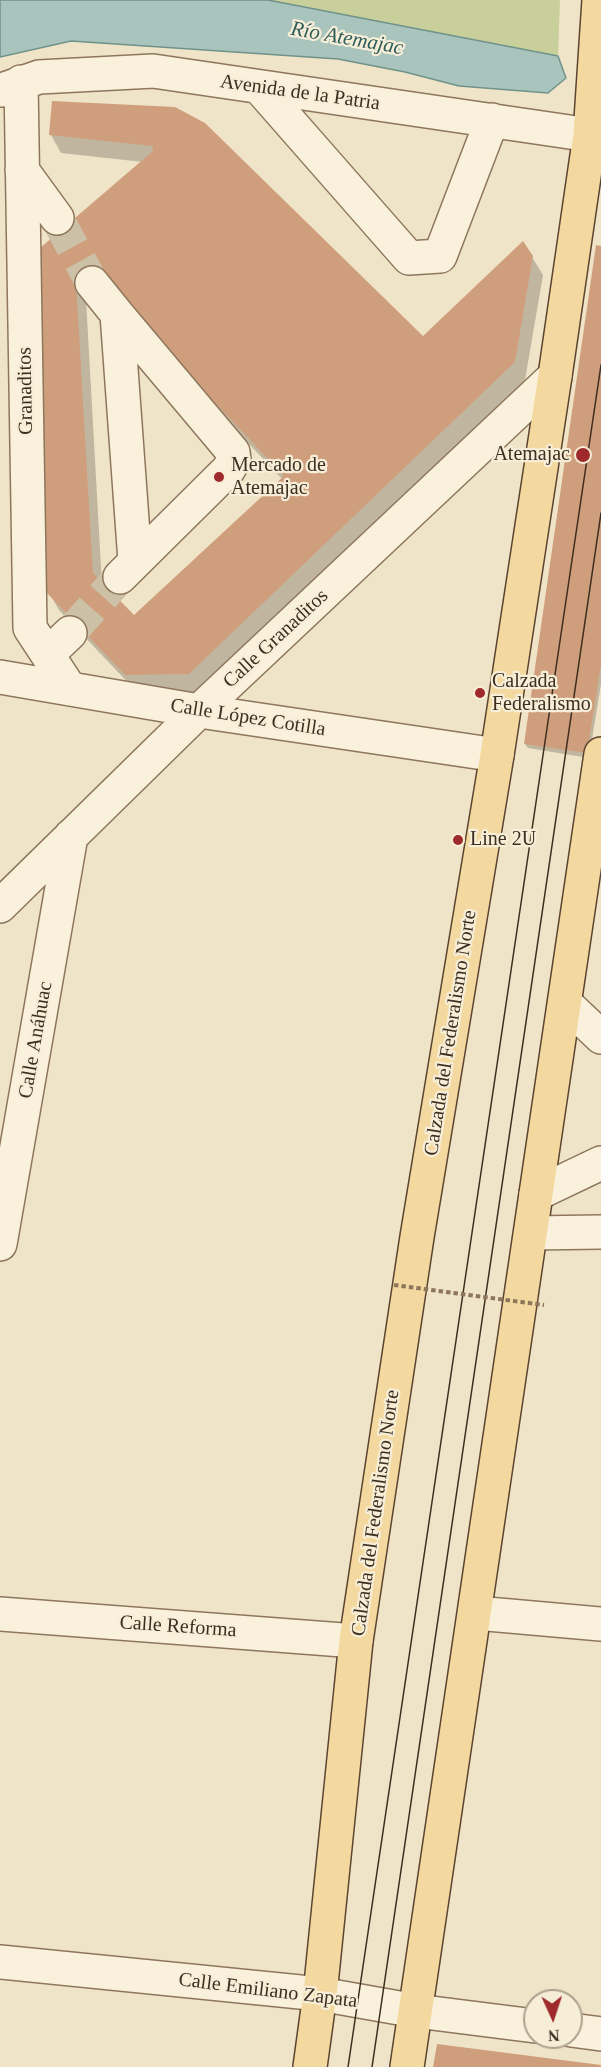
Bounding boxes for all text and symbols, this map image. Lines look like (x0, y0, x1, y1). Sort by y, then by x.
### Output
water label: Río Atemajac (289, 17, 405, 61)
street label: Avenida de la Patria (218, 70, 382, 116)
street label: Granaditos (13, 347, 39, 435)
place label: Atemajac (493, 443, 570, 467)
marker: Atemajac (574, 446, 592, 464)
place label: Mercado de Atemajac (231, 454, 326, 501)
marker: Mercado de Atemajac (212, 470, 226, 484)
street label: Calle Granaditos (218, 584, 334, 694)
place label: Calzada Federalismo (492, 670, 591, 717)
marker: Calzada Federalismo (473, 686, 487, 700)
street label: Calle López Cotilla (169, 694, 327, 742)
place label: Line 2U (470, 828, 536, 852)
marker: Line 2U (451, 833, 465, 847)
street label: Calzada del Federalismo Norte (420, 909, 482, 1157)
street label: Calle Anáhuac (14, 980, 58, 1100)
street label: Calzada del Federalismo Norte (347, 1388, 405, 1638)
street label: Calle Reforma (119, 1611, 237, 1643)
street label: Calle Emiliano Zapata (177, 1968, 359, 2014)
north arrow (523, 1989, 583, 2049)
text: N (548, 2027, 560, 2044)

